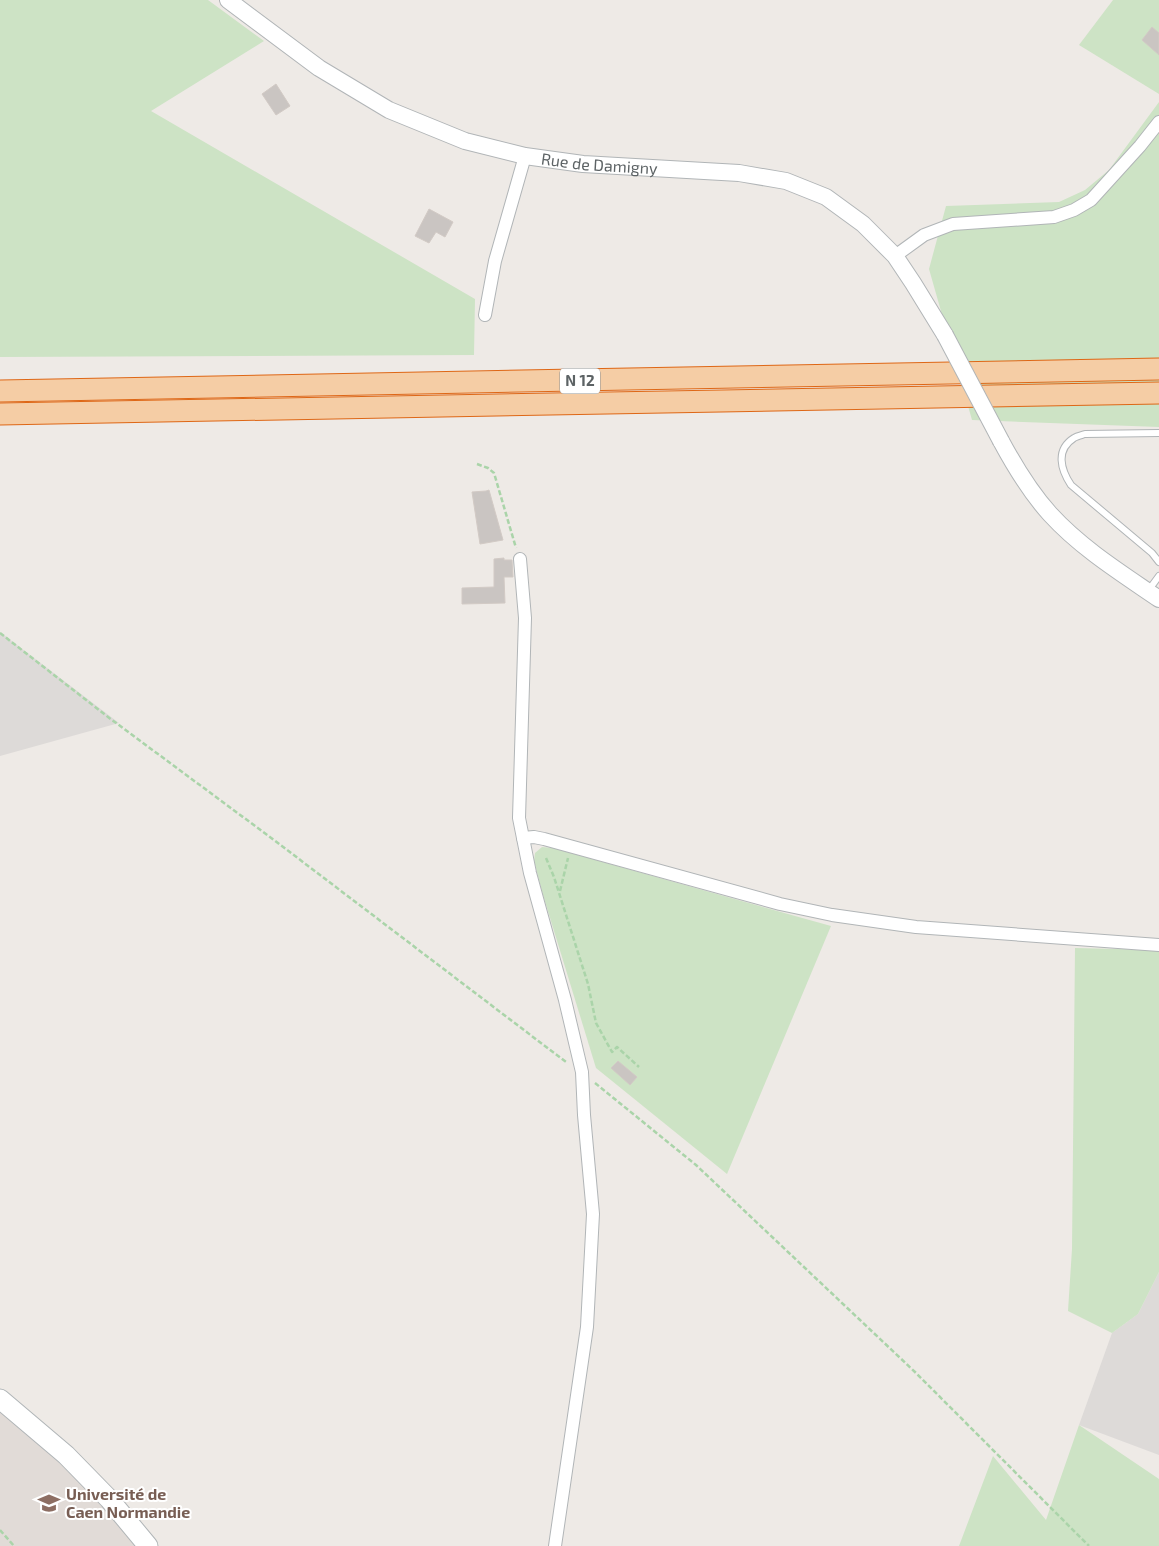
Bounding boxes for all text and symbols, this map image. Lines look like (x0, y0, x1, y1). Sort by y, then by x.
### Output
street label: Rue de Damigny (540, 148, 659, 177)
road number: N 12 (560, 368, 600, 394)
place label: Université de Caen Normandie (66, 1484, 190, 1521)
school or university icon: Université de Caen Normandie (36, 1490, 62, 1516)

